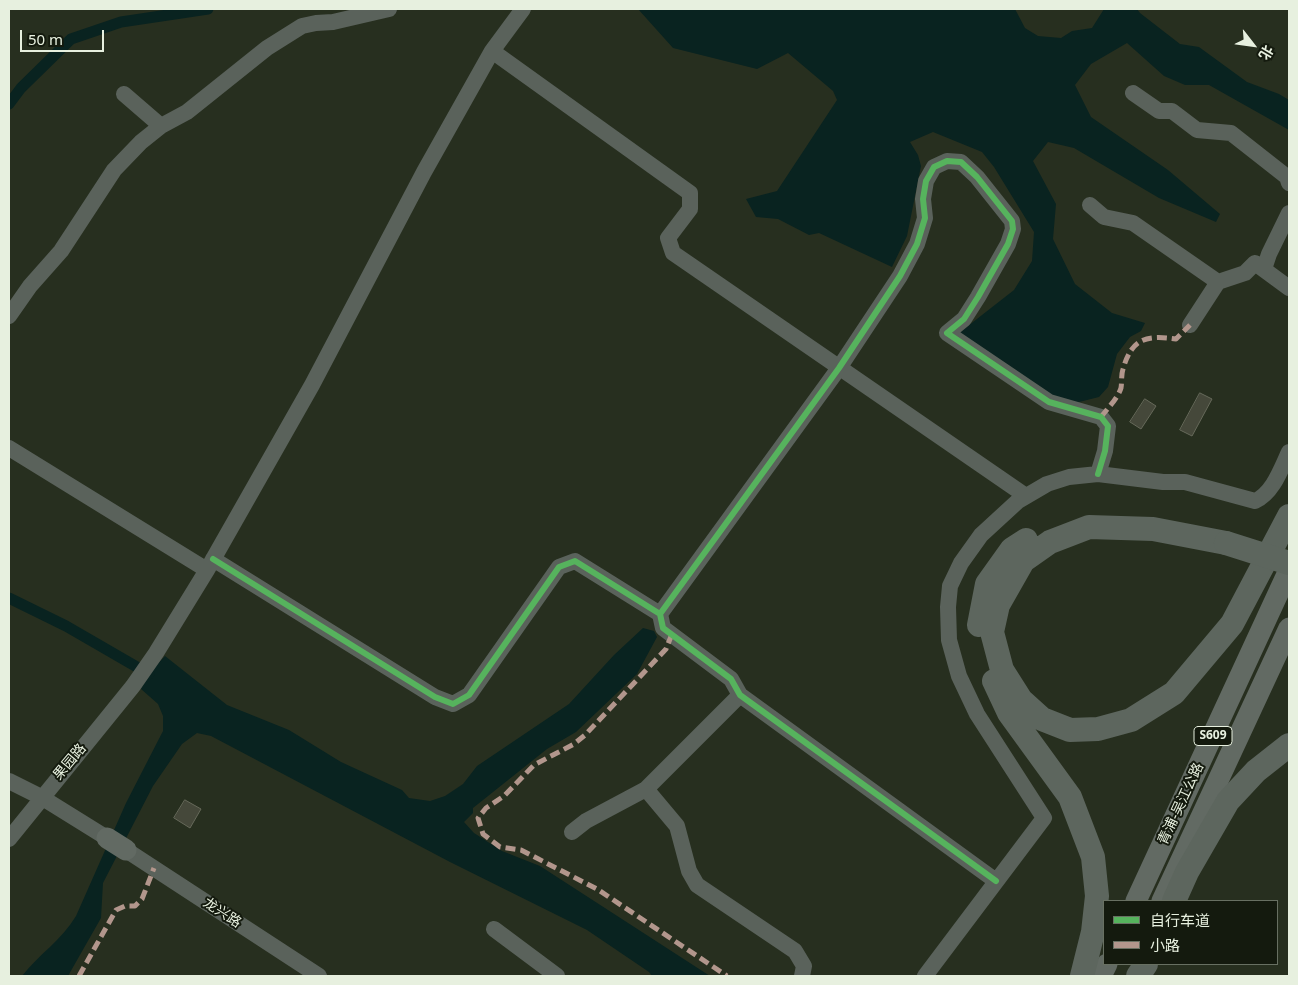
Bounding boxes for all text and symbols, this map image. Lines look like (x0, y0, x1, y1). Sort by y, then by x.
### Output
scale bar (22, 20, 106, 52)
north arrow (1228, 20, 1278, 70)
text: 50 m (28, 29, 63, 49)
text: 北 (1255, 42, 1278, 64)
road number: S609 (1194, 726, 1232, 746)
street label: 果园路 (50, 741, 90, 783)
street label: 青浦-吴江公路 (1155, 760, 1207, 848)
street label: 龙兴路 (200, 895, 244, 931)
legend (1103, 900, 1278, 965)
text: 自行车道 (1150, 910, 1210, 930)
text: 小路 (1150, 935, 1180, 955)

